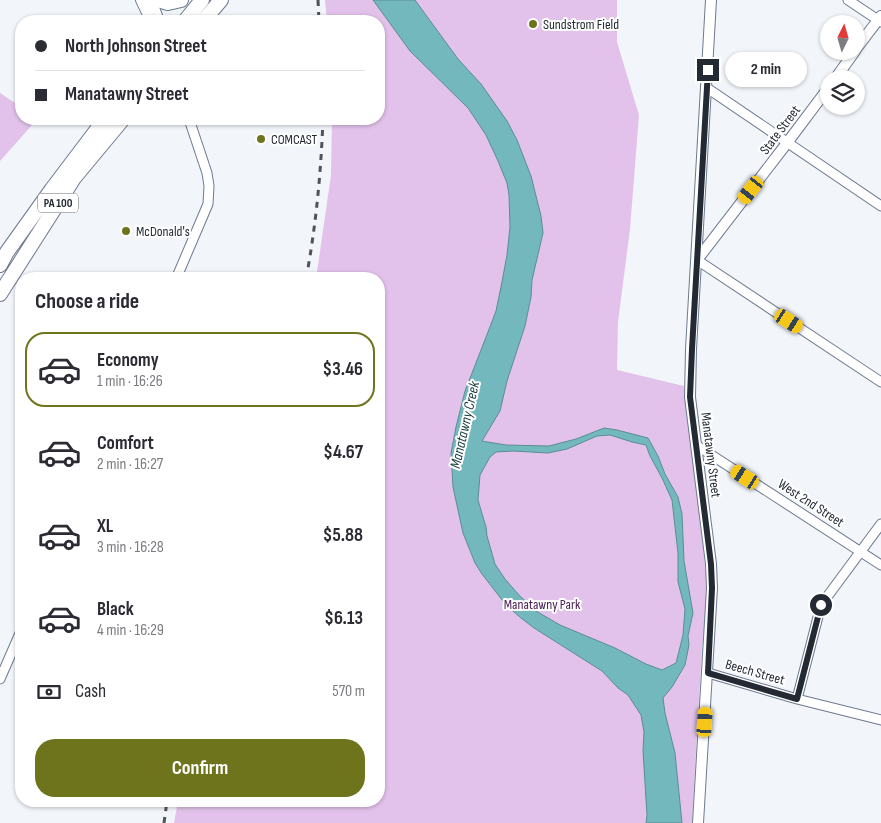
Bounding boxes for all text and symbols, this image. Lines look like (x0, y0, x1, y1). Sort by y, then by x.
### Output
north arrow (820, 15, 865, 60)
map controls (820, 15, 865, 115)
place label: Sundstrom Field (543, 16, 619, 33)
marker: Sundstrom Field (527, 18, 539, 30)
text: North Johnson Street (65, 35, 207, 58)
callout: 2 min (726, 52, 808, 88)
route end (697, 59, 719, 81)
text: 2 min (751, 60, 781, 79)
button: layers (820, 70, 865, 115)
text: Manatawny Street (65, 83, 189, 106)
street label: State Street (756, 102, 804, 158)
place label: COMCAST (271, 131, 318, 148)
marker: COMCAST (255, 133, 267, 145)
car (735, 174, 766, 206)
road number: PA 100 (38, 194, 78, 212)
place label: McDonald's (136, 223, 190, 240)
marker: McDonald's (120, 225, 132, 237)
text: Choose a ride (35, 288, 139, 315)
car (772, 307, 805, 335)
icon: car (37, 347, 82, 392)
text: Economy (97, 349, 159, 372)
text: $3.46 (323, 358, 363, 381)
text: 1 min · 16:26 (97, 372, 163, 391)
water label: Manatawny Creek (446, 379, 484, 470)
street label: Manatawny Street (697, 411, 725, 499)
icon: car (37, 430, 82, 475)
text: Comfort (97, 432, 154, 455)
text: $4.67 (323, 441, 363, 464)
text: 2 min · 16:27 (97, 455, 163, 474)
car (728, 463, 761, 491)
street label: West 2nd Street (775, 475, 847, 531)
icon: car (37, 513, 82, 558)
text: XL (97, 515, 113, 538)
text: $5.88 (323, 524, 363, 547)
text: 3 min · 16:28 (97, 538, 164, 557)
route start (810, 594, 832, 616)
icon: car (37, 596, 82, 641)
park label: Manatawny Park (504, 596, 581, 613)
text: Black (97, 598, 134, 621)
text: $6.13 (324, 607, 363, 630)
text: 4 min · 16:29 (97, 621, 164, 640)
street label: Beech Street (723, 655, 787, 689)
icon: cash (35, 678, 63, 706)
text: Cash (75, 680, 106, 703)
text: 570 m (332, 682, 365, 701)
car (696, 707, 713, 737)
button: Confirm (35, 739, 365, 797)

